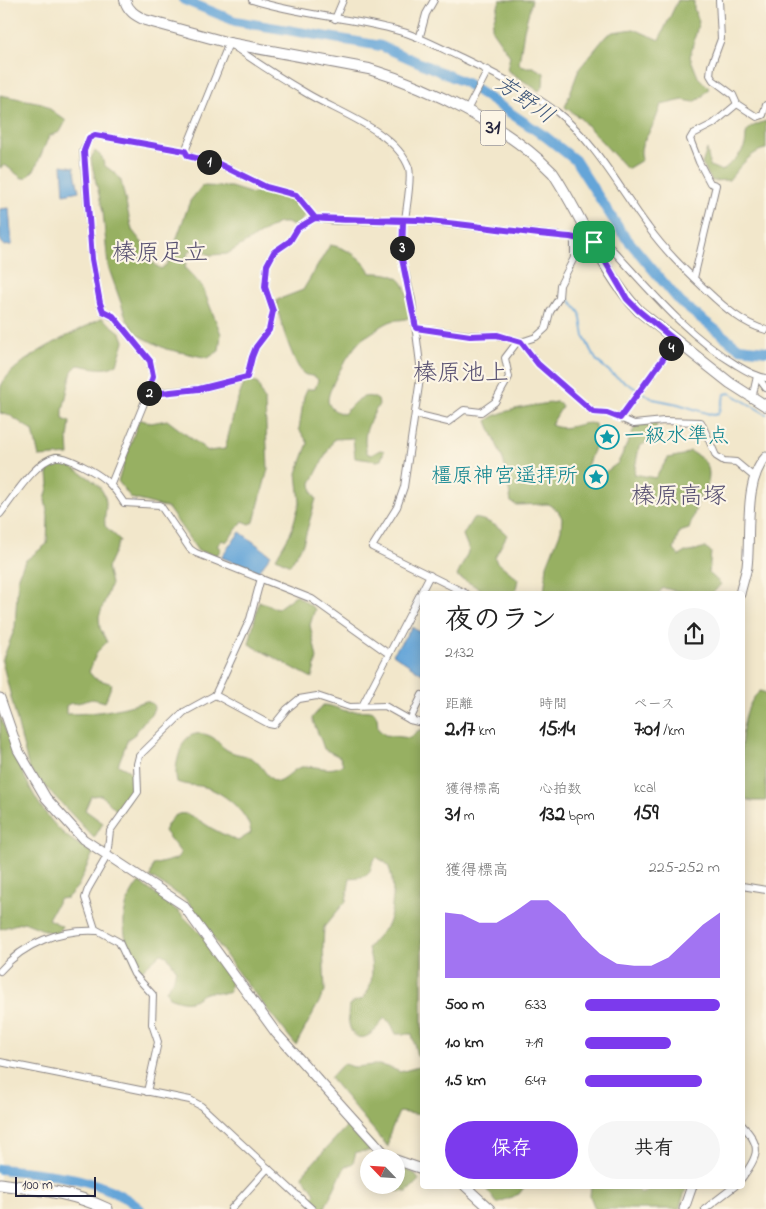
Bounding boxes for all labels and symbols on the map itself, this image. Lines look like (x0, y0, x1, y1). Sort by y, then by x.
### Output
water label: 芳野川 (488, 69, 560, 133)
road number: 31 (480, 110, 506, 146)
pin: 1 (196, 150, 222, 174)
pin (573, 221, 615, 263)
pin: 3 (390, 236, 414, 260)
district label: 榛原足立 (112, 237, 208, 272)
pin: 4 (658, 336, 684, 360)
district label: 榛原池上 (413, 357, 509, 392)
pin: 2 (136, 380, 162, 406)
place label: 一級水準点 (624, 422, 729, 452)
place icon: 一級水準点 (594, 424, 620, 450)
place label: 橿原神宮遥拝所 (431, 462, 578, 492)
place icon: 橿原神宮遥拝所 (583, 464, 609, 490)
district label: 榛原高塚 (631, 480, 727, 515)
north arrow (360, 1149, 405, 1194)
scale bar (15, 1174, 96, 1197)

